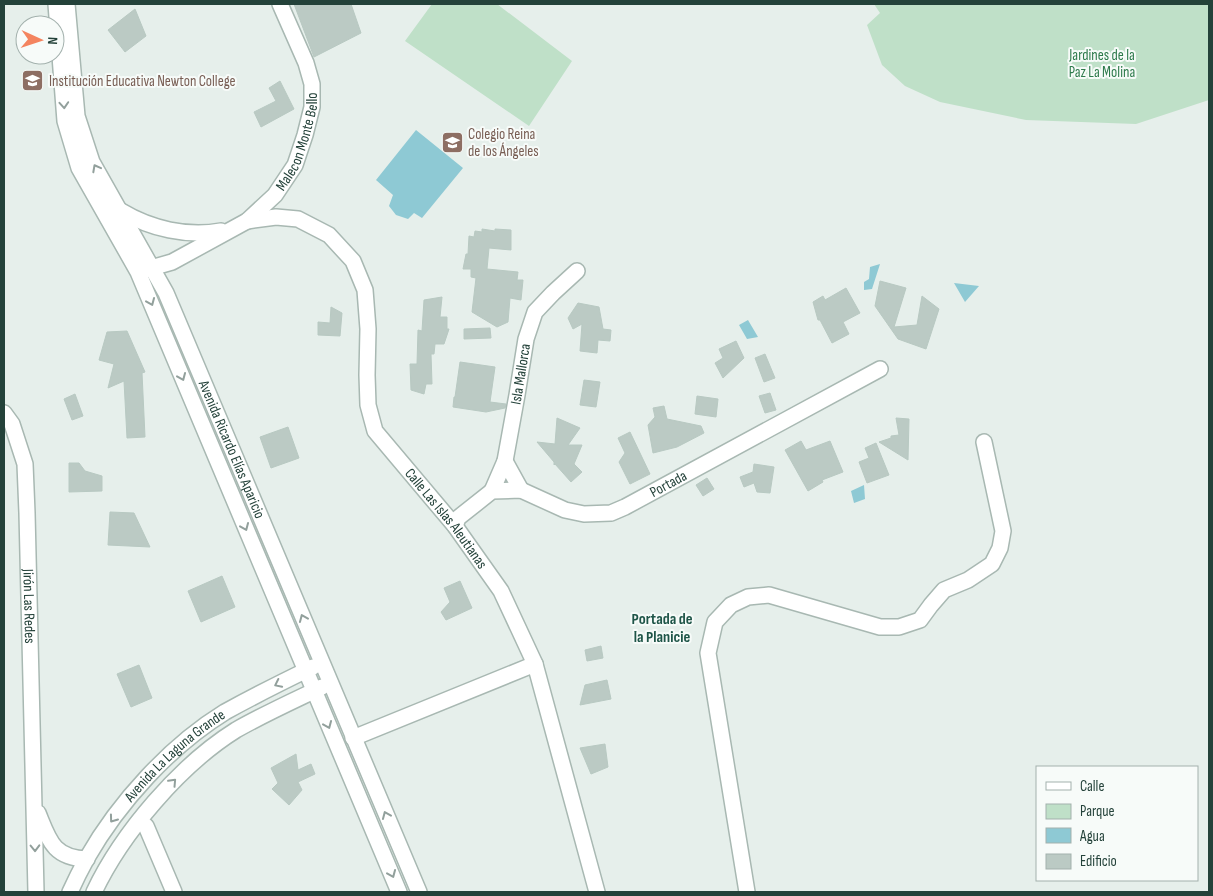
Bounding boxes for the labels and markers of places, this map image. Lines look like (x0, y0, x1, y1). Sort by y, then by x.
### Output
school or university icon: Institución Educativa Newton College (21, 69, 45, 93)
place label: Institución Educativa Newton College (49, 72, 236, 91)
place label: Colegio Reina de los Ángeles (468, 125, 539, 161)
school or university icon: Colegio Reina de los Ángeles (440, 131, 464, 155)

